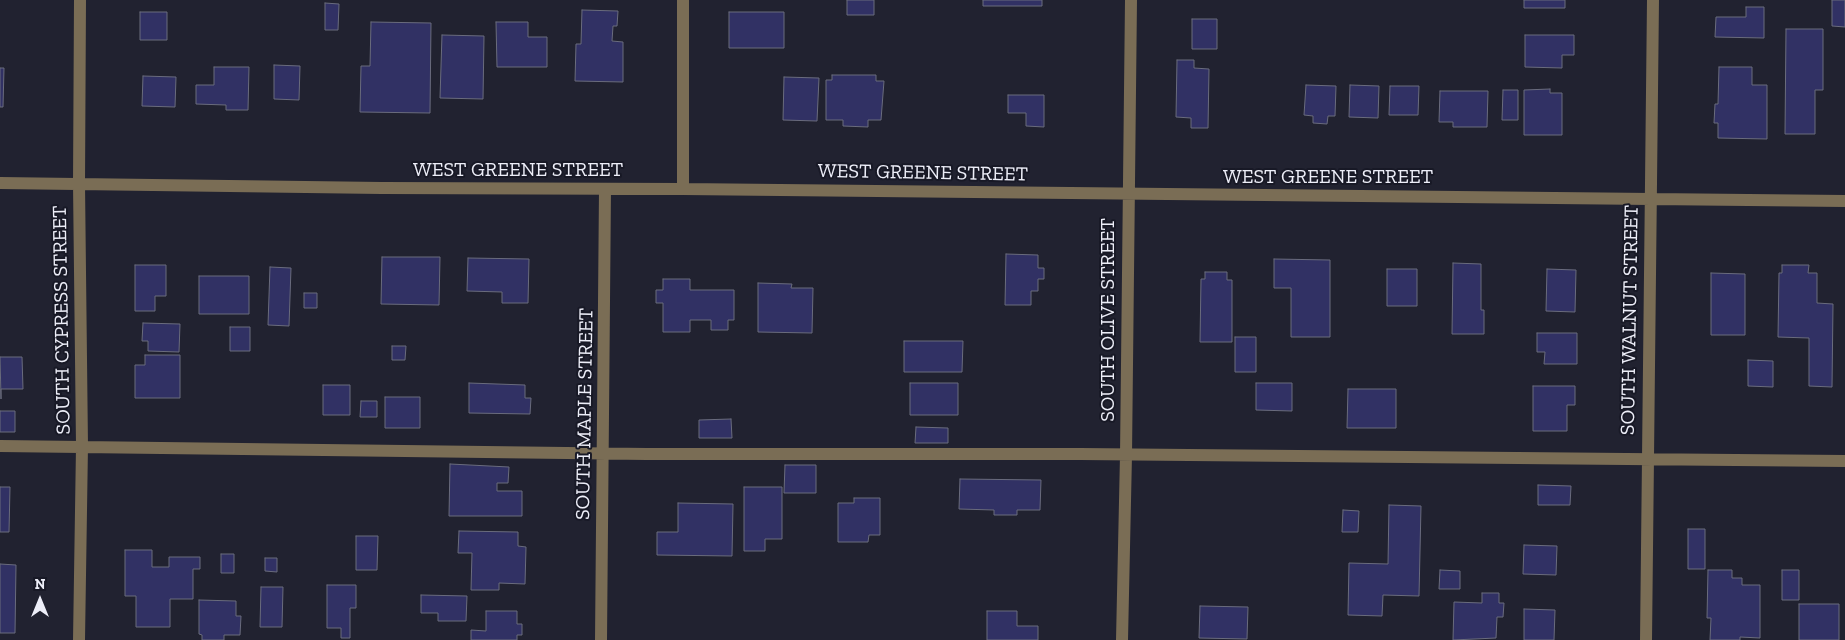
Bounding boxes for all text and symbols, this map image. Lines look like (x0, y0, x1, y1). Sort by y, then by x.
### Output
street label: WEST GREENE STREET (413, 158, 623, 182)
street label: WEST GREENE STREET (818, 159, 1028, 187)
street label: WEST GREENE STREET (1223, 165, 1433, 189)
street label: SOUTH CYPRESS STREET (48, 205, 76, 435)
street label: SOUTH WALNUT STREET (1616, 205, 1644, 435)
street label: SOUTH OLIVE STREET (1096, 218, 1120, 422)
street label: SOUTH MAPLE STREET (571, 308, 599, 520)
north arrow (15, 575, 65, 625)
text: N (35, 576, 45, 593)

